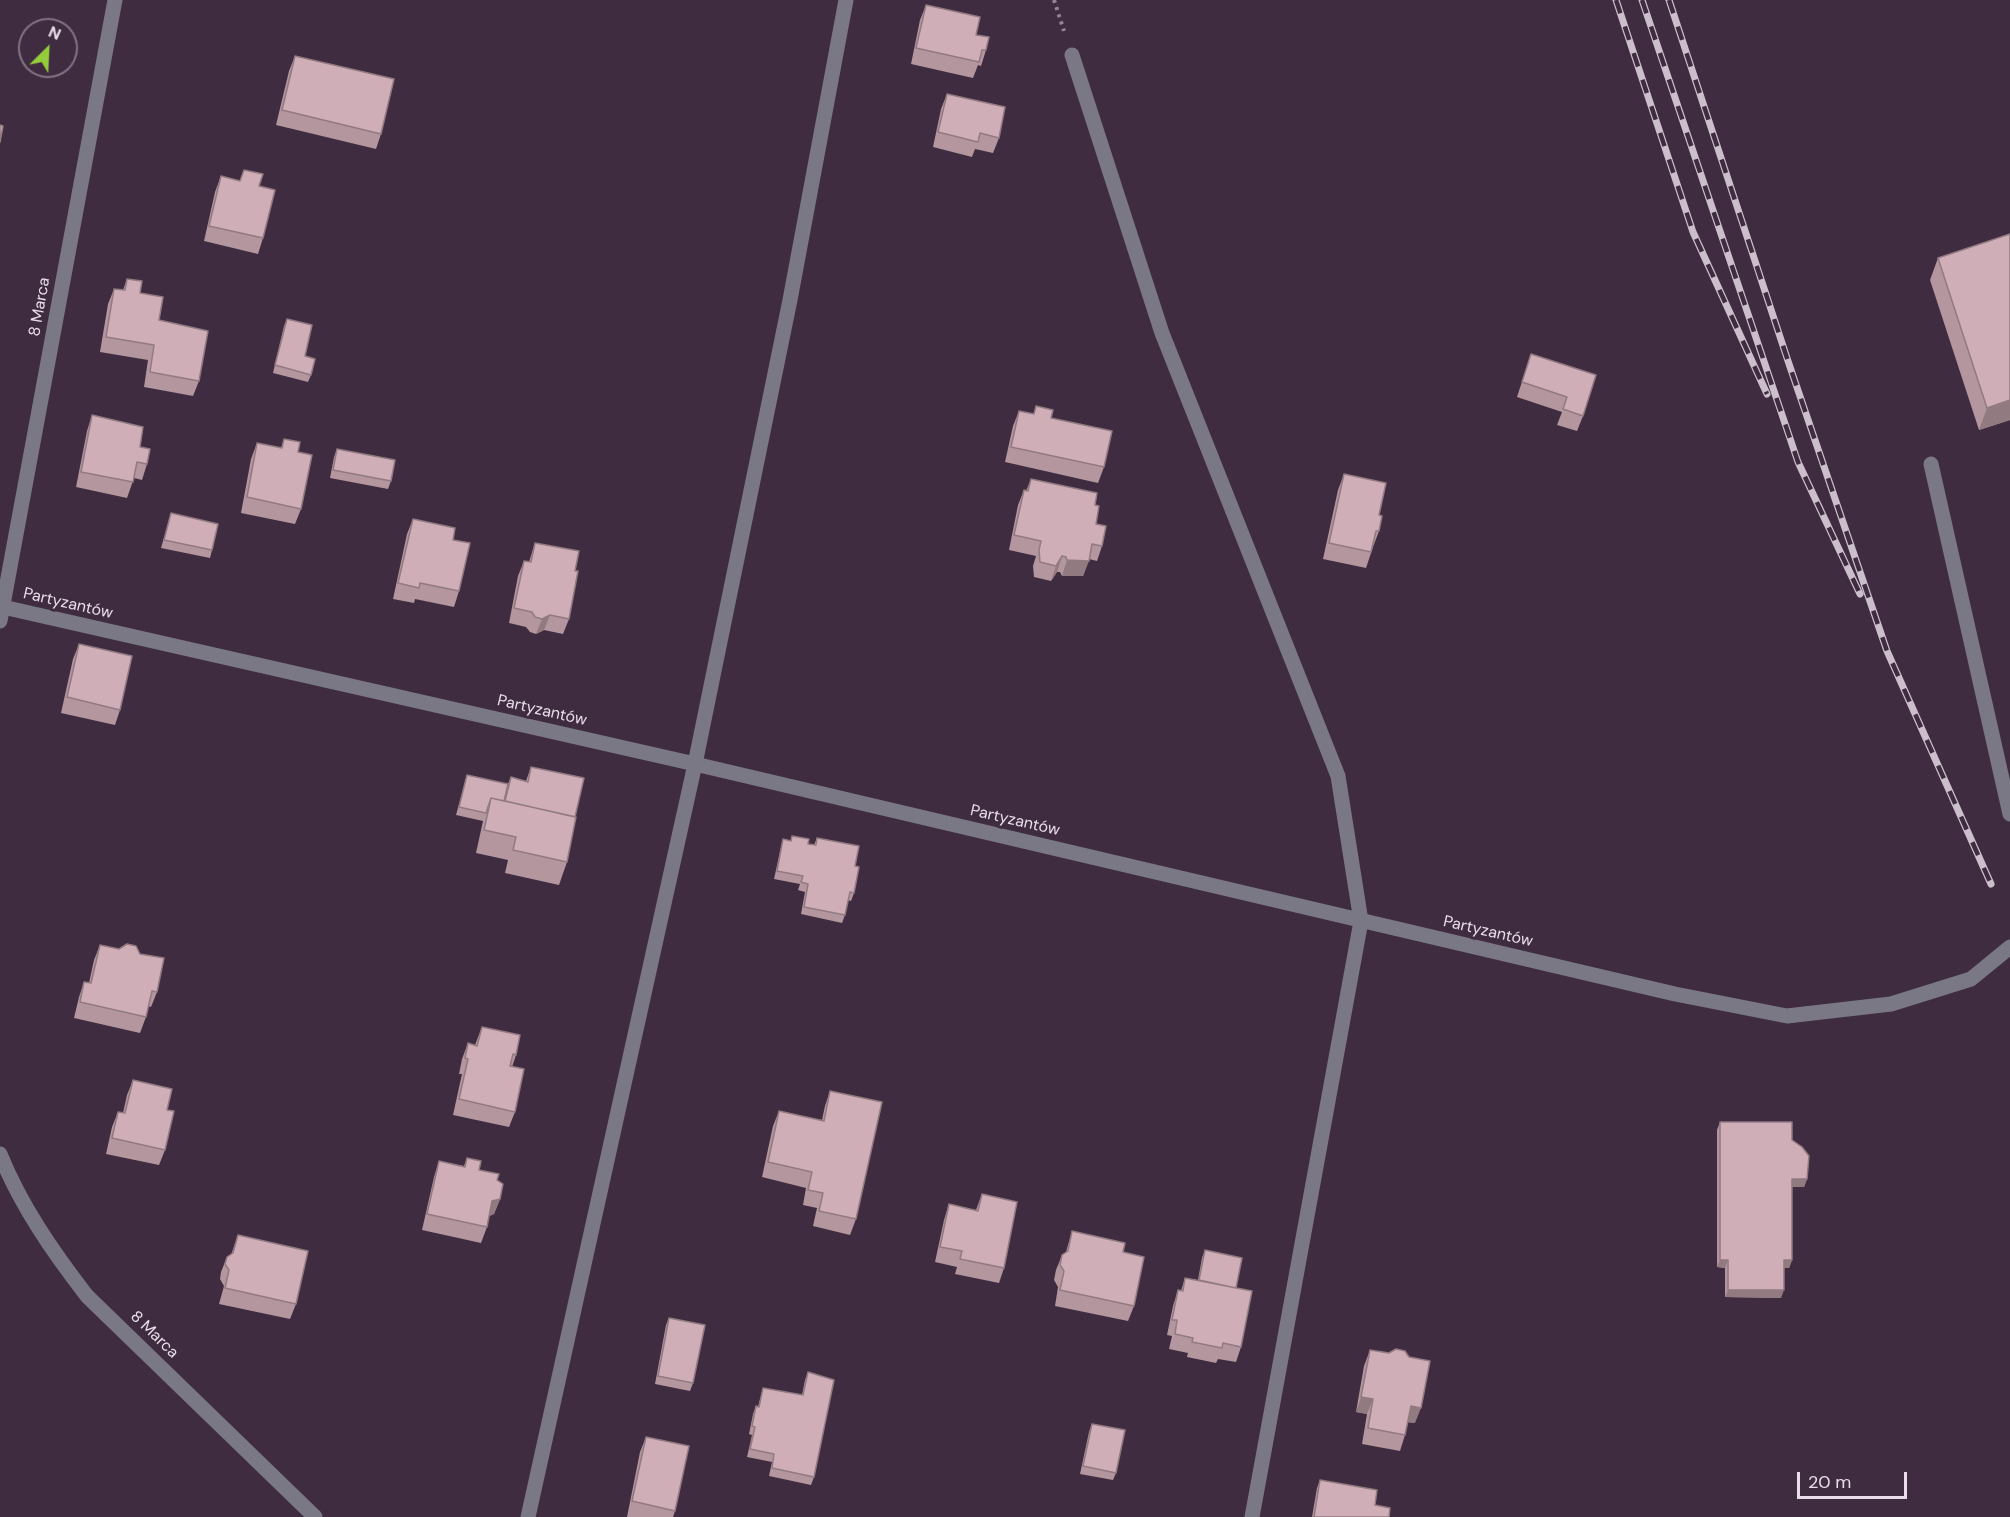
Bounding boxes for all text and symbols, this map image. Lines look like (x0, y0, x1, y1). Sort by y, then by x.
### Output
north arrow (18, 18, 78, 78)
text: N (45, 21, 64, 45)
street label: 8 Marca (25, 276, 55, 338)
street label: Partyzantów (21, 584, 115, 624)
street label: Partyzantów (495, 691, 589, 731)
street label: Partyzantów (968, 801, 1062, 841)
street label: Partyzantów (1441, 912, 1535, 952)
street label: 8 Marca (126, 1307, 182, 1363)
scale bar (1800, 1460, 1910, 1498)
text: 20 m (1808, 1470, 1851, 1494)

